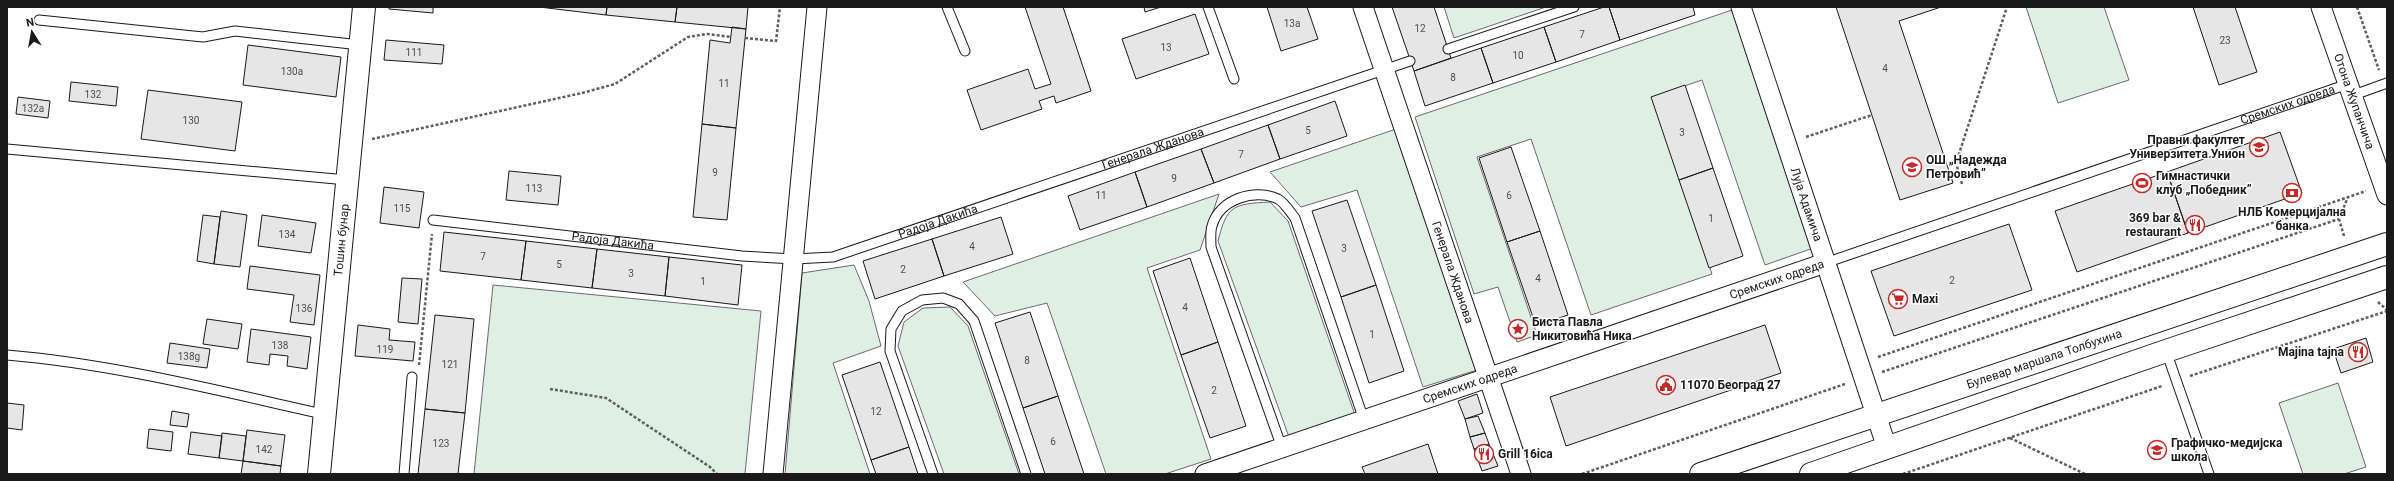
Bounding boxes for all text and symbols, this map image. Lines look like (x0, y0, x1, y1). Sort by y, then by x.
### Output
north arrow (12, 12, 52, 52)
text: N (25, 16, 35, 30)
house number: 13a (1284, 18, 1300, 29)
house number: 12 (1414, 23, 1426, 34)
house number: 7 (1579, 29, 1585, 40)
house number: 23 (2219, 35, 2231, 46)
house number: 13 (1160, 42, 1172, 53)
house number: 111 (406, 47, 422, 58)
house number: 10 (1512, 50, 1524, 61)
street label: Отона Жупанчича (2331, 52, 2377, 151)
house number: 4 (1882, 63, 1888, 74)
house number: 130a (281, 66, 303, 77)
house number: 8 (1450, 72, 1456, 83)
house number: 11 (718, 78, 730, 89)
street label: Сремских одреда (2239, 82, 2337, 127)
house number: 132 (85, 89, 102, 100)
house number: 132a (22, 103, 44, 114)
house number: 130 (183, 115, 200, 126)
street label: Генерала Жданова (1100, 125, 1206, 172)
house number: 5 (1305, 125, 1311, 136)
house number: 3 (1679, 127, 1685, 138)
place label: Правни факултет Универзитета Унион (2130, 133, 2245, 161)
school or university icon: Правни факултет Универзитета Унион (2248, 136, 2270, 158)
house number: 7 (1238, 149, 1244, 160)
place label: ОШ „Надежда Петровић” (1926, 153, 2007, 181)
school or university icon: ОШ „Надежда Петровић” (1901, 156, 1923, 178)
street label: Луја Адамича (1788, 166, 1825, 243)
house number: 9 (712, 167, 718, 178)
place label: Гимнастички клуб „Победник” (2156, 169, 2252, 197)
sports icon: Гимнастички клуб „Победник” (2131, 172, 2153, 194)
house number: 9 (1171, 173, 1177, 184)
bank icon: НЛБ Комерцијална банка (2281, 182, 2303, 204)
house number: 113 (526, 183, 542, 194)
house number: 11 (1095, 190, 1107, 201)
house number: 6 (1506, 190, 1512, 201)
street label: Радоја Дакића (896, 201, 979, 241)
street label: Тошин бунар (331, 203, 352, 277)
house number: 115 (394, 203, 411, 214)
place label: НЛБ Комерцијална банка (2238, 205, 2347, 233)
place label: 369 bar & restaurant (2125, 211, 2181, 239)
house number: 1 (1708, 213, 1714, 224)
restaurant icon: 369 bar & restaurant (2184, 214, 2206, 236)
street label: Генерала Жданова (1429, 219, 1476, 325)
house number: 134 (279, 229, 296, 240)
street label: Радоја Дакића (571, 229, 655, 253)
house number: 4 (969, 241, 975, 252)
house number: 3 (1341, 243, 1347, 254)
house number: 7 (480, 251, 486, 262)
street label: Сремских одреда (1728, 257, 1826, 302)
house number: 5 (556, 259, 562, 270)
house number: 2 (900, 264, 906, 275)
house number: 3 (628, 268, 634, 279)
house number: 4 (1535, 273, 1541, 284)
house number: 2 (1949, 275, 1955, 286)
house number: 1 (700, 276, 706, 287)
supermarket icon: Maxi (1887, 288, 1909, 310)
place label: Maxi (1912, 292, 1938, 306)
house number: 4 (1182, 302, 1188, 313)
house number: 136 (296, 303, 313, 314)
place label: Биста Павла Никитовића Ника (1532, 315, 1632, 343)
place icon: Биста Павла Никитовића Ника (1507, 318, 1529, 340)
street label: Булевар маршала Толбухина (1965, 326, 2124, 391)
house number: 1 (1369, 329, 1375, 340)
house number: 138 (272, 340, 289, 351)
restaurant icon: Majina tajna (2347, 341, 2369, 363)
house number: 119 (377, 344, 393, 355)
place label: Majina tajna (2278, 345, 2345, 359)
house number: 138g (178, 351, 200, 362)
house number: 8 (1024, 355, 1030, 366)
house number: 121 (442, 359, 458, 370)
street label: Сремских одреда (1421, 361, 1519, 406)
public building icon: 11070 Београд 27 (1655, 374, 1677, 396)
place label: 11070 Београд 27 (1680, 378, 1781, 392)
house number: 2 (1211, 385, 1217, 396)
house number: 12 (870, 406, 882, 417)
house number: 6 (1050, 436, 1056, 447)
place label: Графичко-медијска школа (2171, 436, 2283, 464)
house number: 123 (433, 438, 449, 449)
school or university icon: Графичко-медијска школа (2146, 439, 2168, 461)
restaurant icon: Grill 16ica (1473, 443, 1495, 465)
house number: 142 (256, 444, 273, 455)
place label: Grill 16ica (1498, 447, 1553, 461)

